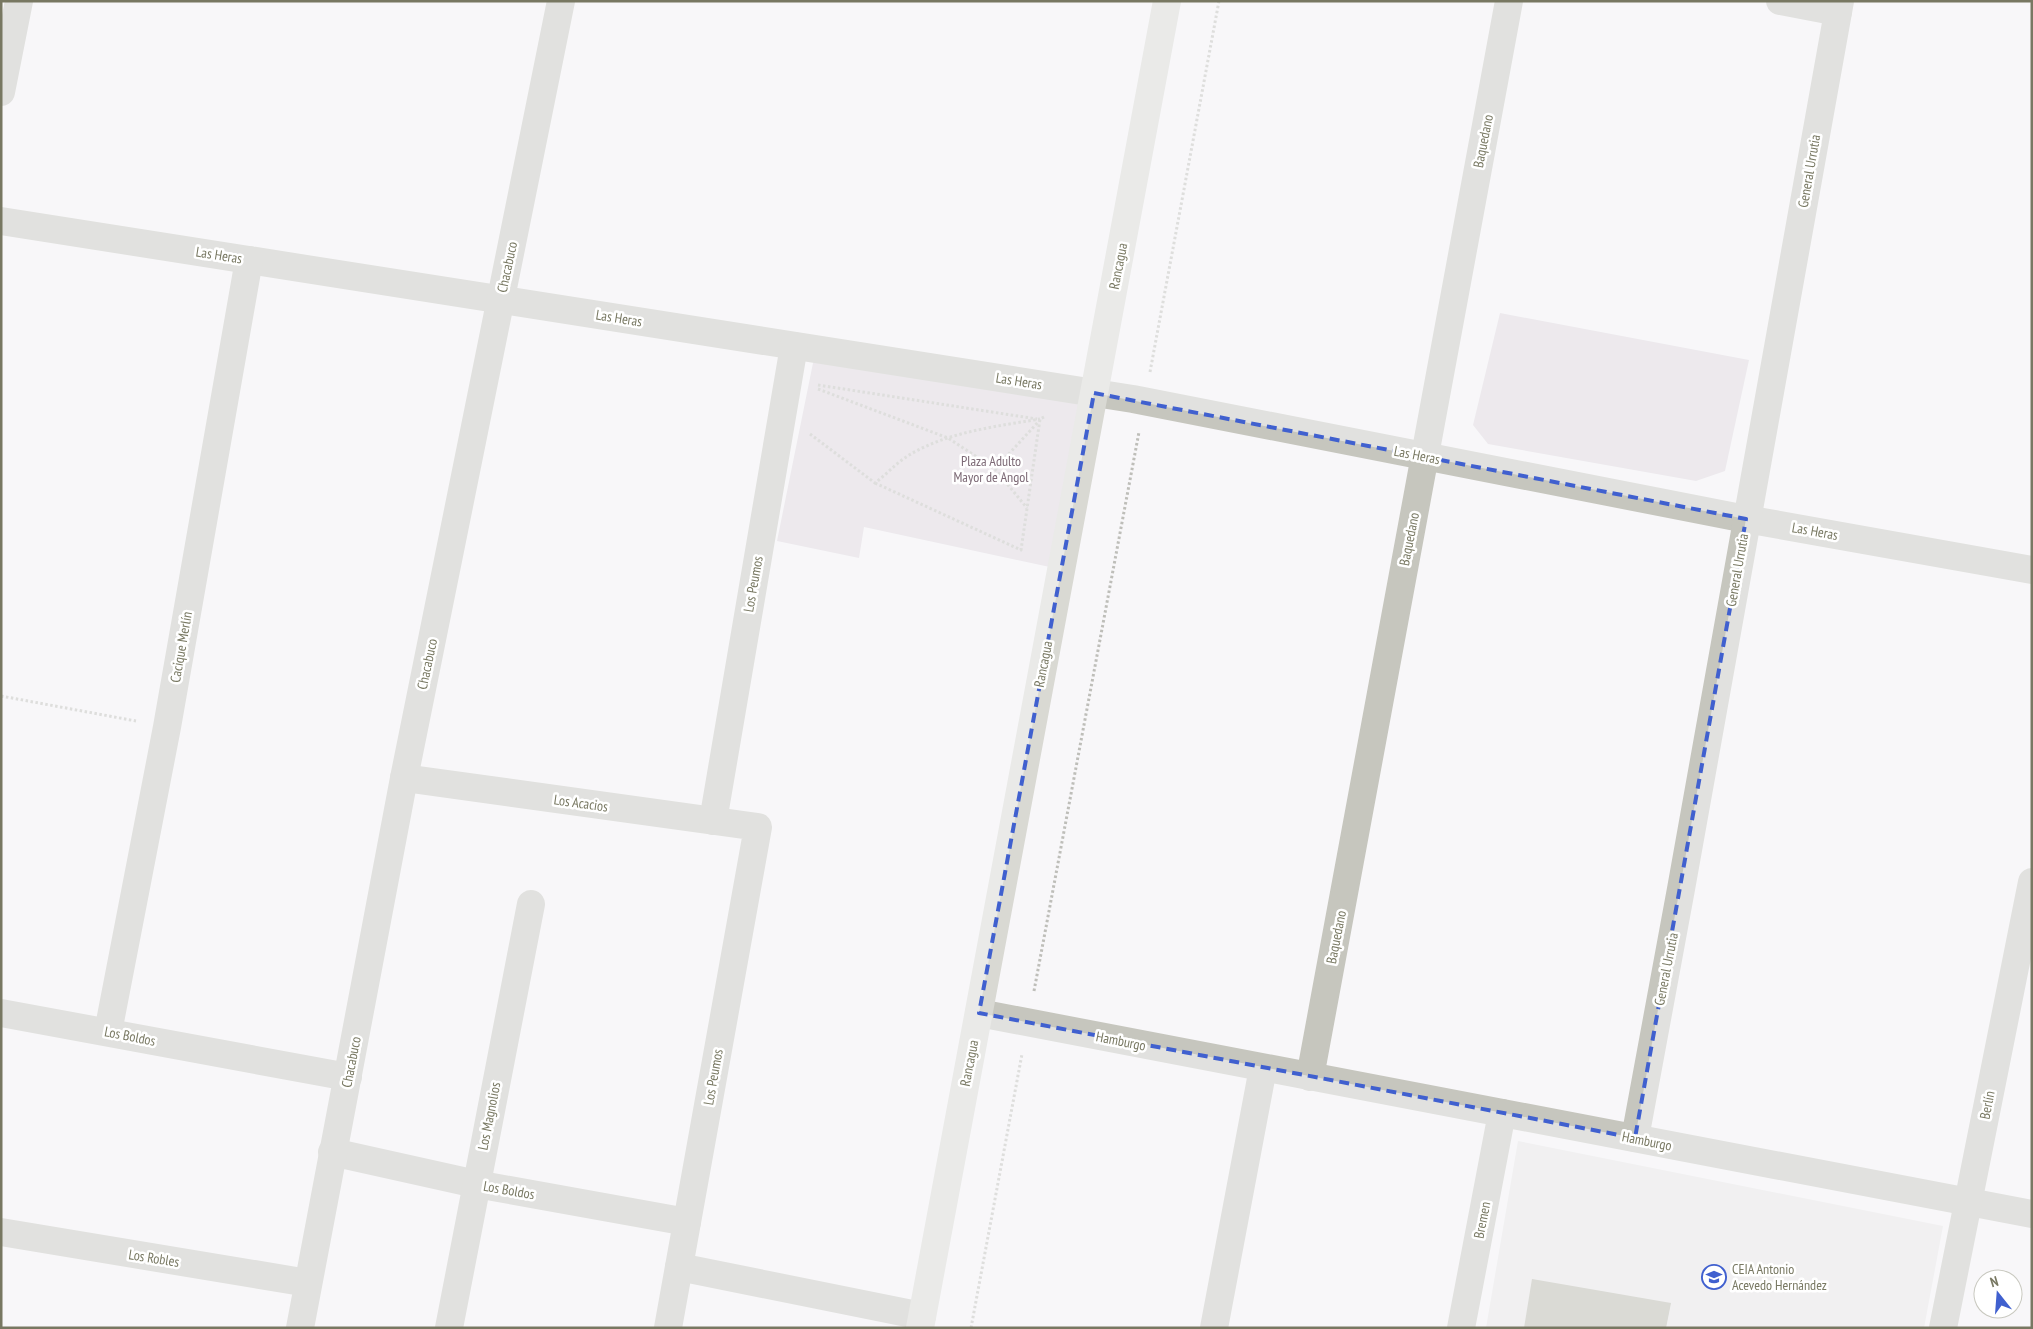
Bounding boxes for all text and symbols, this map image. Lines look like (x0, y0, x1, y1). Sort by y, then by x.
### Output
street label: Baquedano (1469, 113, 1497, 169)
street label: General Urrutia (1794, 133, 1824, 209)
street label: Chacabuco (493, 240, 521, 294)
street label: Rancagua (1105, 241, 1131, 291)
street label: Las Heras (195, 242, 244, 268)
street label: Las Heras (595, 305, 644, 331)
street label: Las Heras (995, 368, 1044, 394)
street label: Las Heras (1393, 442, 1442, 468)
park label: Plaza Adulto Mayor de Angol (953, 452, 1029, 486)
street label: Baquedano (1395, 511, 1423, 567)
street label: Las Heras (1791, 518, 1840, 544)
street label: General Urrutia (1722, 532, 1752, 608)
street label: Los Peumos (739, 554, 767, 613)
street label: Cacique Merlín (166, 610, 196, 684)
street label: Chacabuco (413, 637, 441, 691)
street label: Rancagua (1030, 639, 1056, 689)
street label: Los Acacios (553, 790, 609, 816)
street label: Baquedano (1322, 909, 1350, 965)
street label: General Urrutia (1650, 931, 1682, 1007)
street label: Los Boldos (103, 1022, 157, 1050)
street label: Hamburgo (1095, 1027, 1147, 1055)
street label: Chacabuco (337, 1035, 365, 1089)
street label: Rancagua (956, 1038, 982, 1088)
street label: Los Peumos (699, 1047, 727, 1106)
street label: Los Magnolios (474, 1080, 504, 1151)
street label: Berlín (1975, 1089, 1999, 1121)
street label: Hamburgo (1621, 1127, 1673, 1155)
street label: Los Boldos (482, 1177, 536, 1203)
street label: Bremen (1470, 1200, 1494, 1240)
street label: Los Robles (127, 1245, 181, 1271)
place label: CEIA Antonio Acevedo Hernández (1732, 1260, 1827, 1294)
school or university icon: CEIA Antonio Acevedo Hernández (1701, 1264, 1727, 1290)
north arrow (1973, 1269, 2023, 1319)
text: N (1988, 1272, 2000, 1291)

